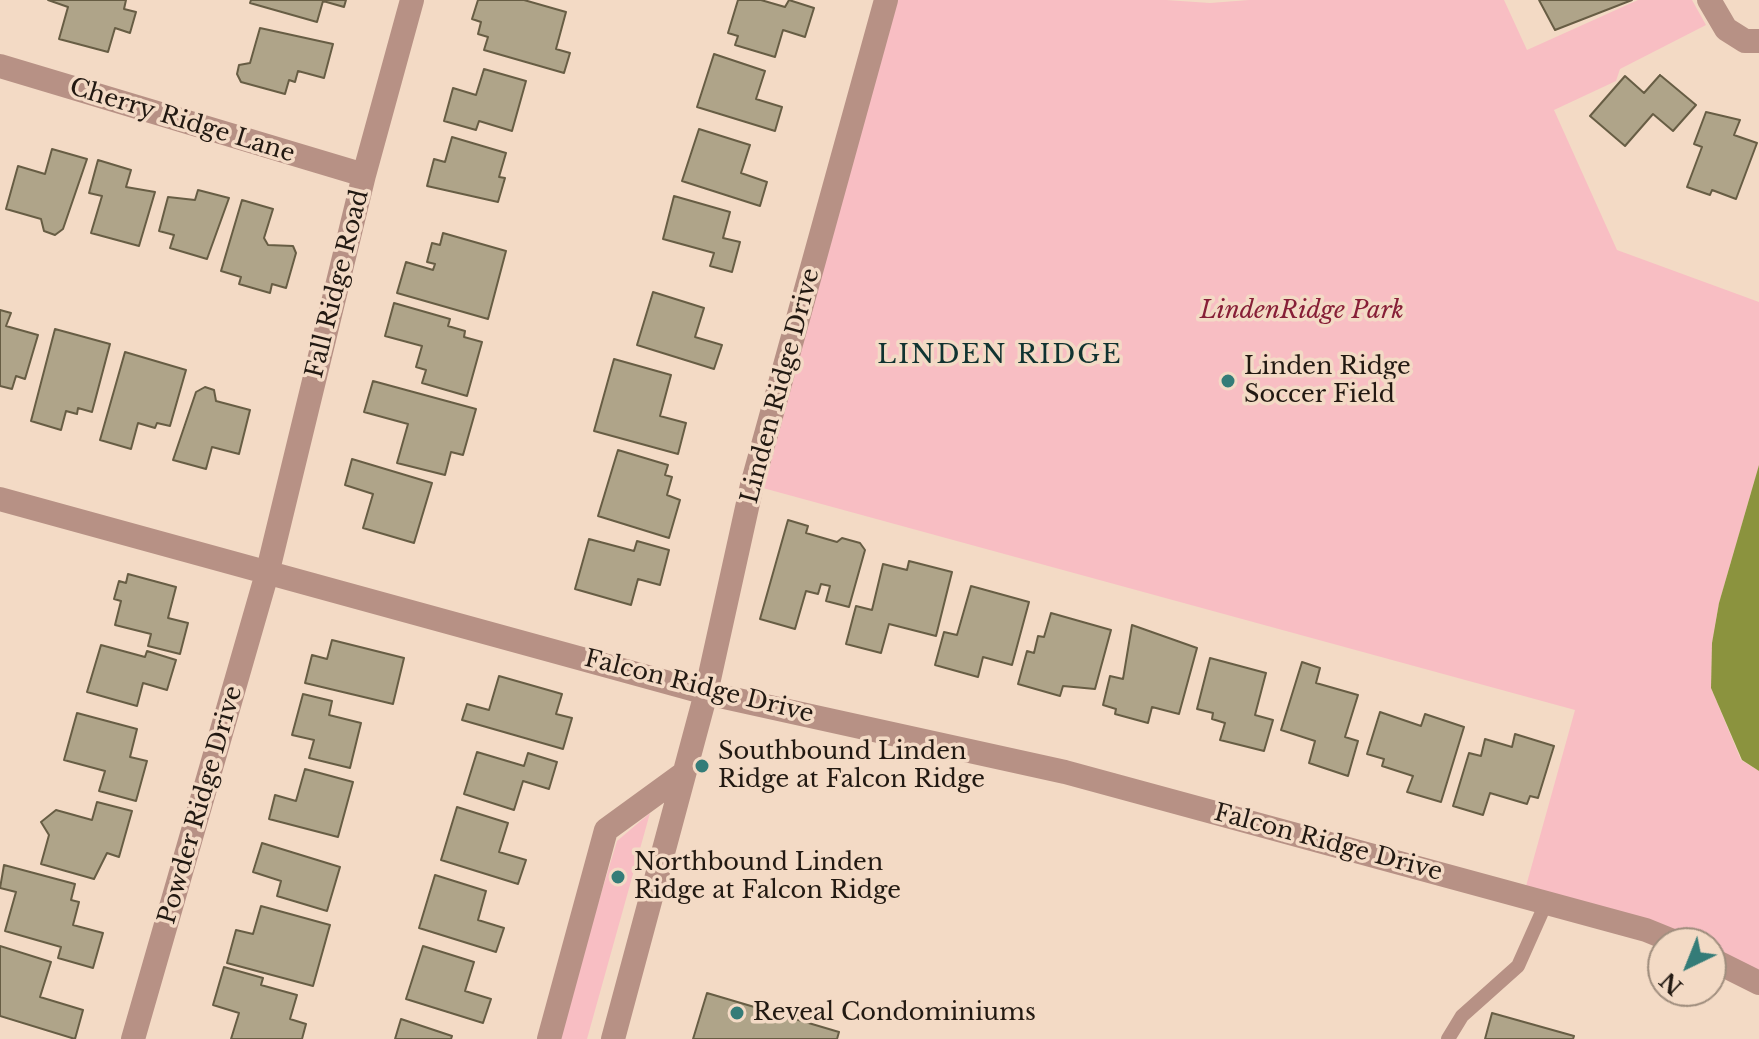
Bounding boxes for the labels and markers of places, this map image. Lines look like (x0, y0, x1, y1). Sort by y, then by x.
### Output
place label: Linden Ridge Soccer Field (1244, 353, 1411, 409)
marker: Linden Ridge Soccer Field (1219, 372, 1237, 390)
place label: Southbound Linden Ridge at Falcon Ridge (718, 738, 985, 794)
marker: Southbound Linden Ridge at Falcon Ridge (693, 757, 711, 775)
place label: Northbound Linden Ridge at Falcon Ridge (634, 849, 901, 905)
marker: Northbound Linden Ridge at Falcon Ridge (609, 868, 627, 886)
place label: Reveal Condominiums (753, 999, 1036, 1027)
marker: Reveal Condominiums (728, 1004, 746, 1022)

